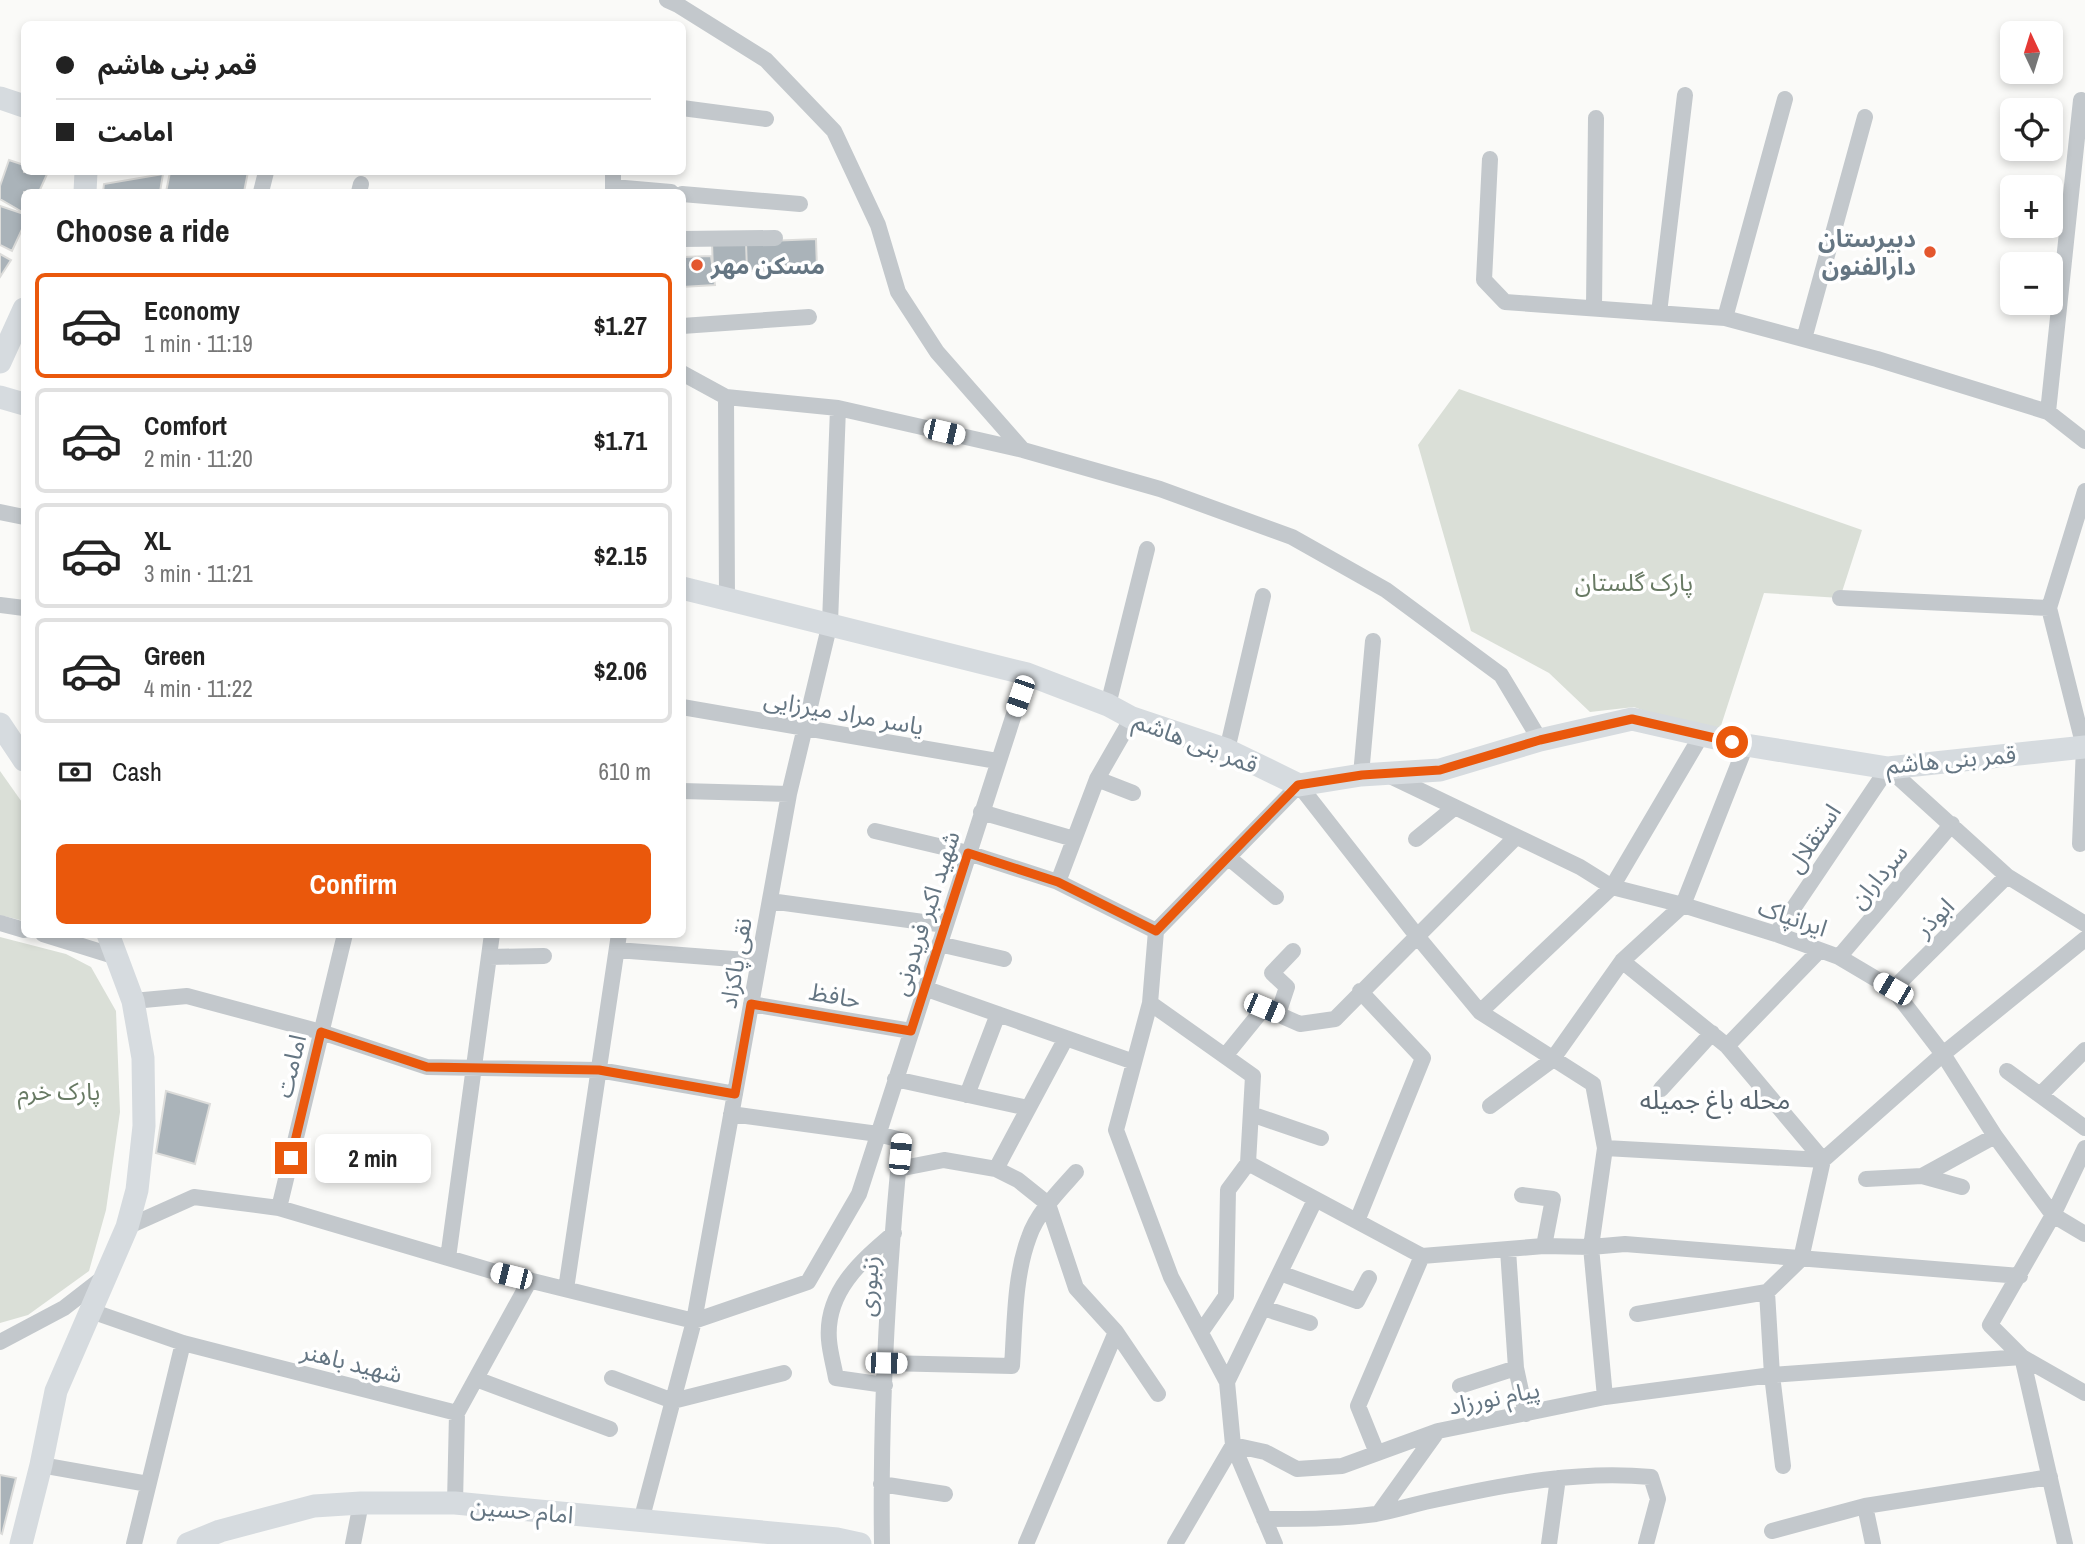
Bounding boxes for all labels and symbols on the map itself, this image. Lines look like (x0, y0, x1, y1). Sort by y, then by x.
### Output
north arrow (2000, 21, 2063, 84)
place label: دبیرستان دارالفنون (1818, 222, 1916, 282)
marker: دبیرستان دارالفنون (1922, 244, 1938, 260)
place label: مسکن مهر (710, 249, 825, 281)
marker: مسکن مهر (689, 257, 705, 273)
car (922, 417, 967, 447)
park label: پارک گلستان (1575, 566, 1693, 598)
car (1004, 673, 1037, 719)
street label: یاسر مراد میرزایی (761, 682, 927, 742)
street label: قمر بنی هاشم (1129, 704, 1263, 782)
route start (1716, 726, 1748, 758)
street label: قمر بنی هاشم (1885, 737, 2018, 783)
street label: استقلال (1778, 797, 1848, 879)
street label: شهید اکبر فریدونی (883, 827, 967, 999)
street label: سرداران (1842, 837, 1914, 915)
street label: ایرانپاک (1754, 890, 1832, 944)
street label: ابوذر (1907, 890, 1961, 944)
street label: نقی پاکزاد (711, 915, 759, 1011)
car (1870, 969, 1917, 1009)
street label: حافظ (807, 975, 863, 1015)
car (1241, 990, 1288, 1026)
street label: امامت (267, 1031, 313, 1101)
park label: پارک خرم (18, 1075, 100, 1110)
district label: محله باغ‌ جمیله (1640, 1082, 1790, 1119)
car (888, 1132, 913, 1176)
callout: 2 min (316, 1134, 431, 1182)
route end (275, 1142, 307, 1174)
street label: زنبوری (850, 1254, 886, 1318)
car (489, 1261, 534, 1291)
street label: شهید باهنر (297, 1334, 406, 1390)
car (865, 1352, 908, 1374)
street label: پیام نورزاد (1446, 1373, 1543, 1424)
street label: امام حسین (469, 1490, 575, 1533)

